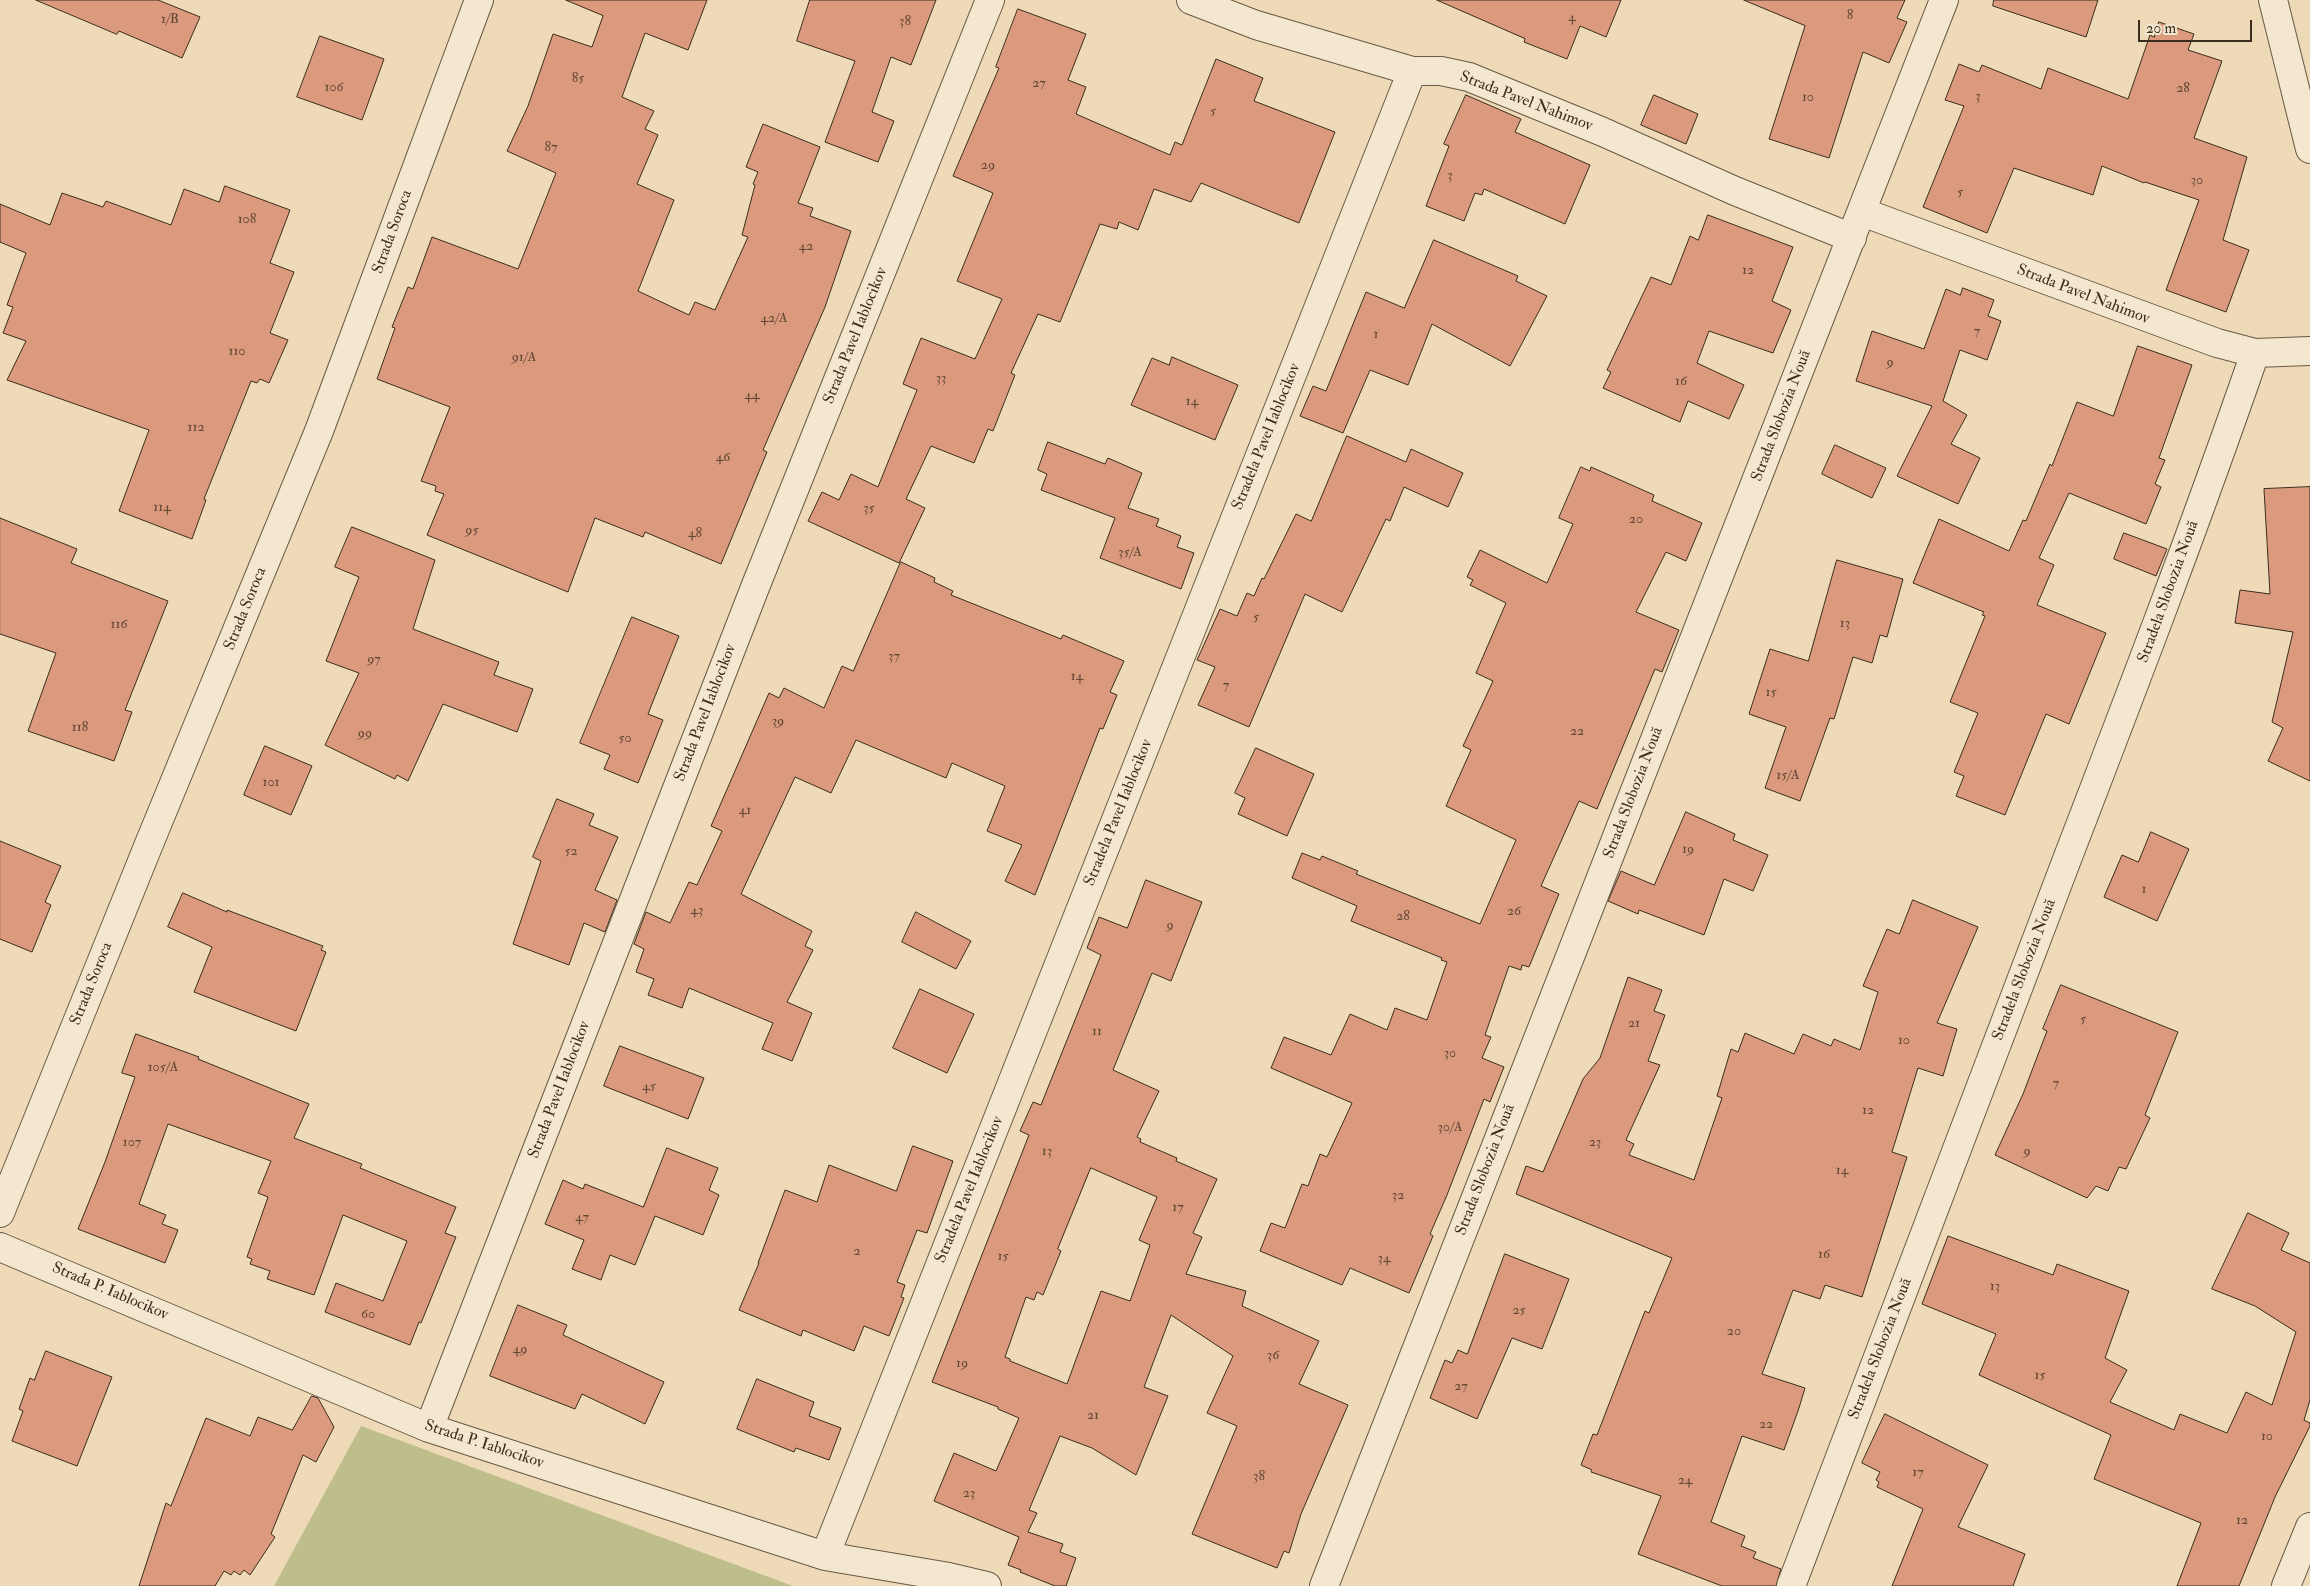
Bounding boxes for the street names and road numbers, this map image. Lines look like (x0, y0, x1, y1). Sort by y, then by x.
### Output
street label: Strada Pavel Nahimov (1457, 68, 1595, 136)
street label: Strada Soroca (369, 188, 417, 276)
street label: Strada Pavel Nahimov (2014, 261, 2152, 329)
street label: Strada Pavel Iablocikov (820, 265, 892, 407)
street label: Strada Slobozia Nouă (1748, 348, 1816, 484)
street label: Stradela Pavel Iablocikov (1229, 361, 1305, 513)
street label: Stradela Slobozia Nouă (2134, 518, 2204, 666)
street label: Strada Soroca (221, 565, 271, 653)
street label: Strada Pavel Iablocikov (671, 642, 741, 784)
street label: Strada Slobozia Nouă (1600, 725, 1668, 861)
street label: Stradela Pavel Iablocikov (1081, 737, 1157, 889)
street label: Stradela Slobozia Nouă (1989, 897, 2061, 1043)
street label: Strada Soroca (67, 940, 117, 1028)
street label: Strada Pavel Iablocikov (525, 1019, 595, 1161)
street label: Strada Slobozia Nouă (1452, 1102, 1520, 1238)
street label: Stradela Pavel Iablocikov (932, 1114, 1008, 1266)
street label: Strada P. Iablocikov (49, 1259, 171, 1325)
street label: Stradela Slobozia Nouă (1845, 1276, 1917, 1422)
street label: Strada P. Iablocikov (422, 1417, 546, 1473)

